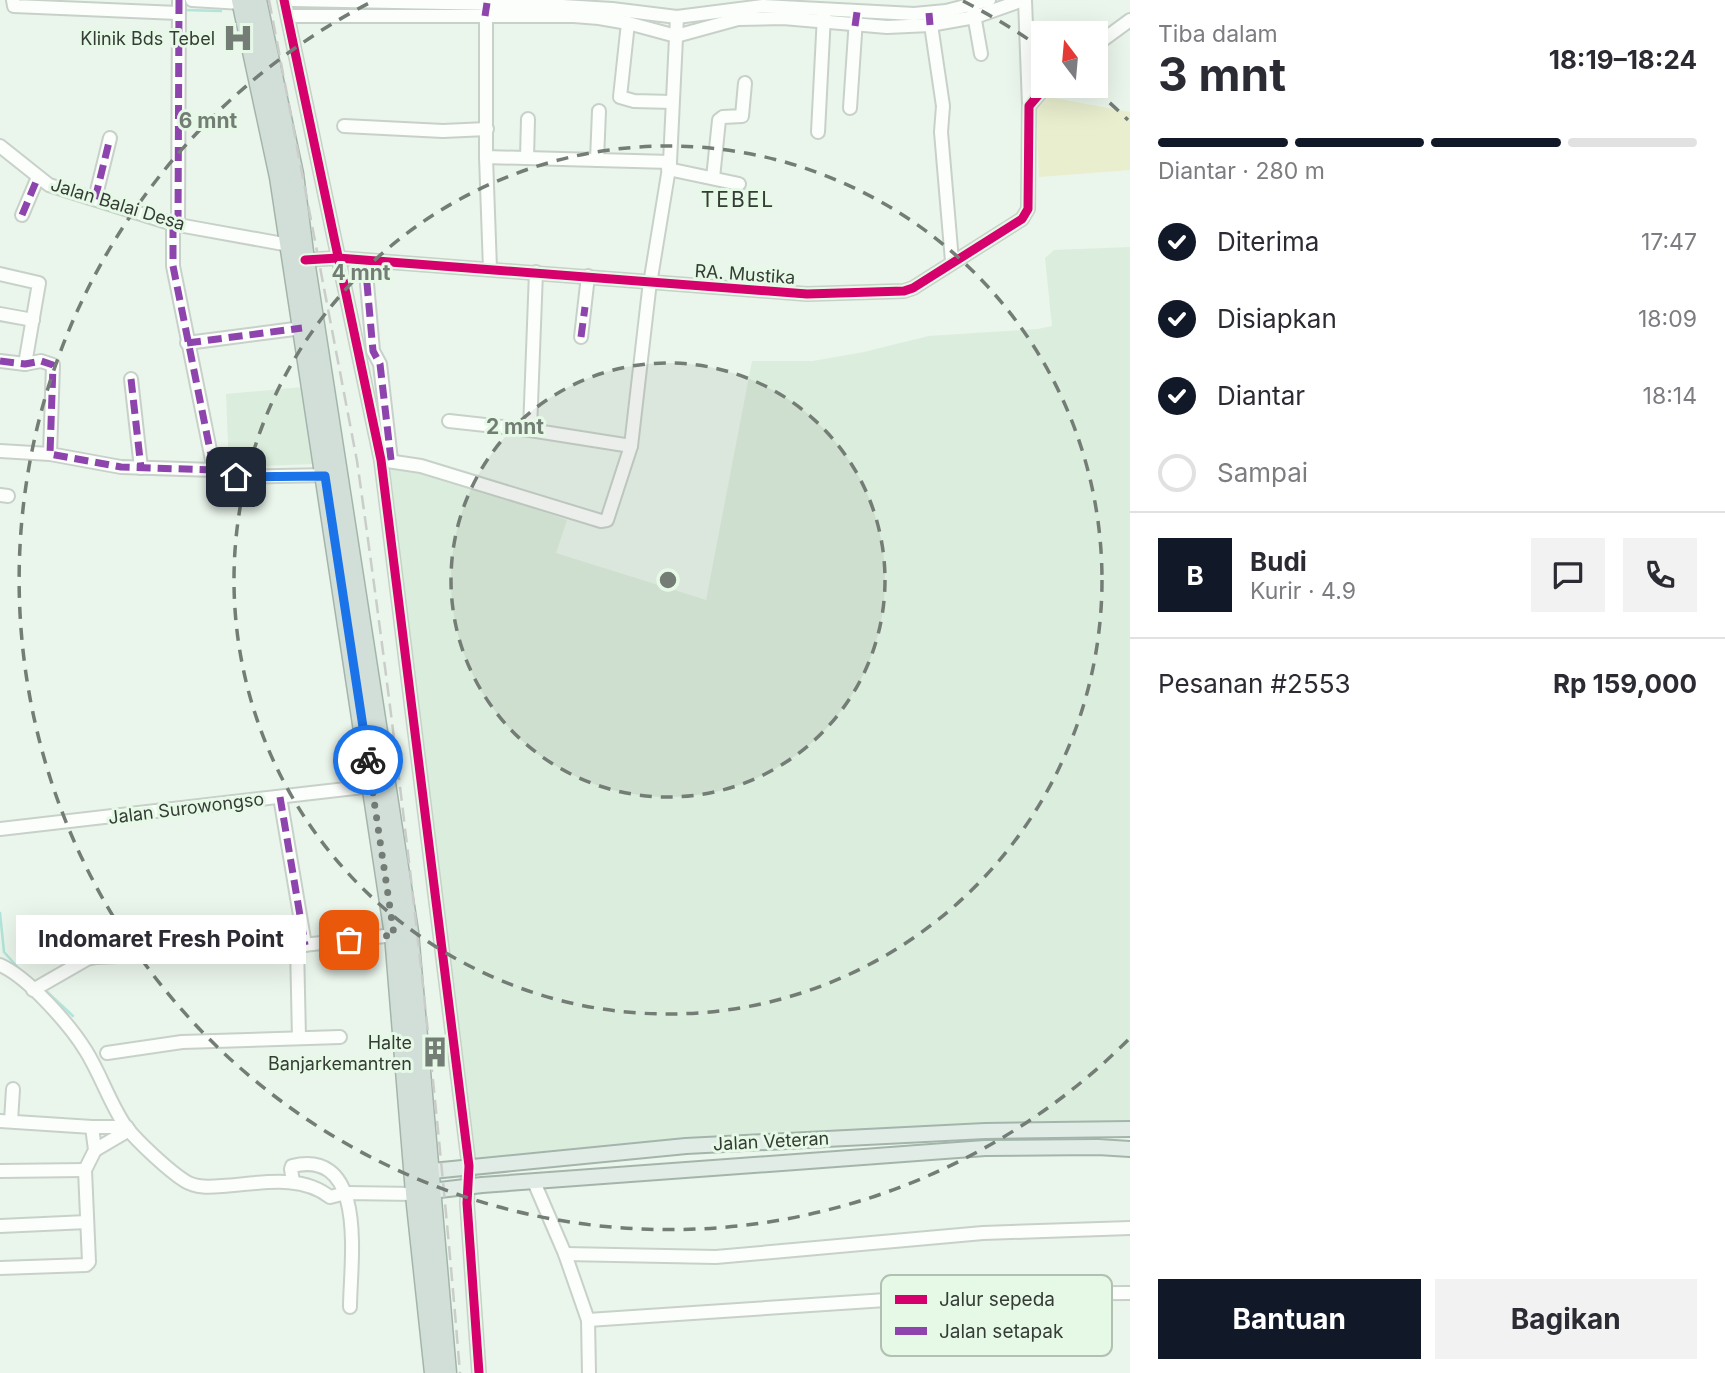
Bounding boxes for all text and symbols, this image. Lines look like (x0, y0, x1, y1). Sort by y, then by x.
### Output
text: Tiba dalam (1158, 20, 1278, 48)
hospital icon: Klinik Bds Tebel (221, 21, 255, 55)
north arrow (1031, 21, 1108, 98)
map controls (1031, 21, 1108, 98)
place label: Klinik Bds Tebel (80, 28, 215, 49)
text: 18:19–18:24 (1549, 44, 1697, 75)
text: 3 mnt (1158, 46, 1286, 102)
text: 6 mnt (179, 108, 238, 133)
text: Diantar · 280 m (1158, 157, 1325, 185)
street label: Jalan Balai Desa (48, 174, 188, 234)
district label: TEBEL (701, 187, 775, 212)
icon: check (1158, 223, 1196, 261)
text: Diterima (1217, 226, 1319, 257)
text: 17:47 (1641, 228, 1697, 256)
text: 4 mnt (331, 260, 391, 285)
street label: RA. Mustika (694, 260, 796, 288)
icon: check (1158, 300, 1196, 338)
text: Disiapkan (1217, 303, 1337, 334)
text: 18:09 (1638, 305, 1697, 333)
icon: check (1158, 377, 1196, 415)
text: Diantar (1217, 380, 1305, 411)
text: 18:14 (1643, 382, 1697, 410)
text: 2 mnt (486, 414, 544, 439)
pin (206, 447, 266, 507)
text: Sampai (1217, 457, 1308, 488)
icon: home (217, 458, 255, 496)
button: chat (1531, 538, 1605, 612)
button: phone (1623, 538, 1697, 612)
text: Budi (1250, 546, 1307, 577)
text: B (1186, 560, 1204, 591)
centre of rings (656, 568, 680, 592)
text: Kurir · 4.9 (1250, 577, 1356, 605)
text: Pesanan #2553 (1158, 668, 1351, 699)
text: Rp 159,000 (1553, 668, 1697, 699)
courier (333, 725, 403, 795)
icon: bike (349, 741, 387, 779)
street label: Jalan Surowongso (107, 788, 265, 828)
pin (319, 910, 379, 970)
callout: Indomaret Fresh Point (16, 916, 307, 964)
icon: bag (330, 921, 368, 959)
text: Indomaret Fresh Point (38, 925, 284, 953)
place label: Halte Banjarkemantren (268, 1032, 412, 1074)
building icon: Halte Banjarkemantren (418, 1035, 452, 1069)
street label: Jalan Veteran (712, 1127, 830, 1155)
legend (881, 1275, 1112, 1356)
button: Bantuan (1158, 1279, 1421, 1359)
button: Bagikan (1435, 1279, 1697, 1359)
text: Jalur sepeda (939, 1288, 1055, 1311)
text: Jalan setapak (939, 1320, 1064, 1343)

